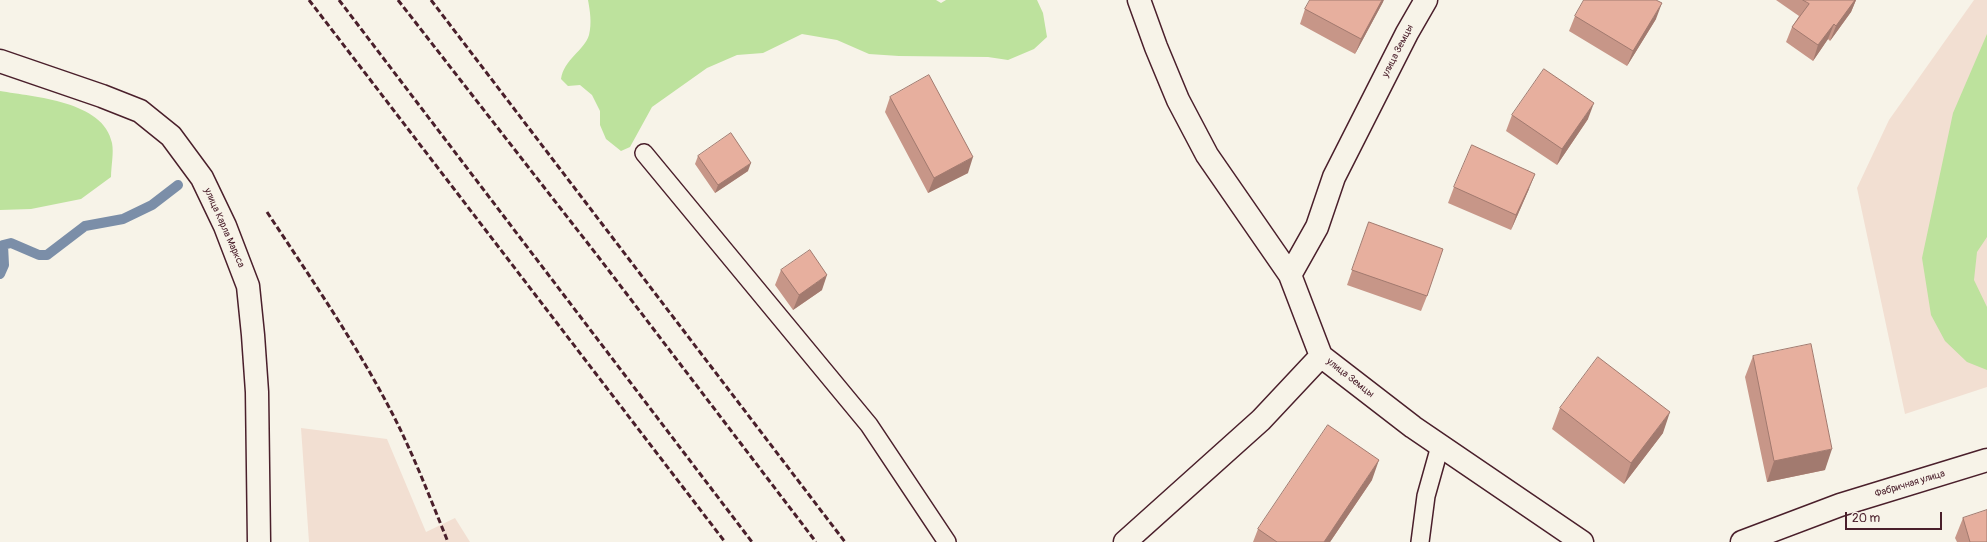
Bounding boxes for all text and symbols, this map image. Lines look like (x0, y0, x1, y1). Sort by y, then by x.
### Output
street label: улица Земцы (1380, 23, 1416, 79)
street label: улица Карла Маркса (201, 186, 247, 270)
street label: улица Земцы (1324, 356, 1376, 400)
street label: Фабричная улица (1874, 468, 1946, 500)
scale bar (1847, 504, 1944, 530)
text: 20 m (1852, 511, 1880, 526)

